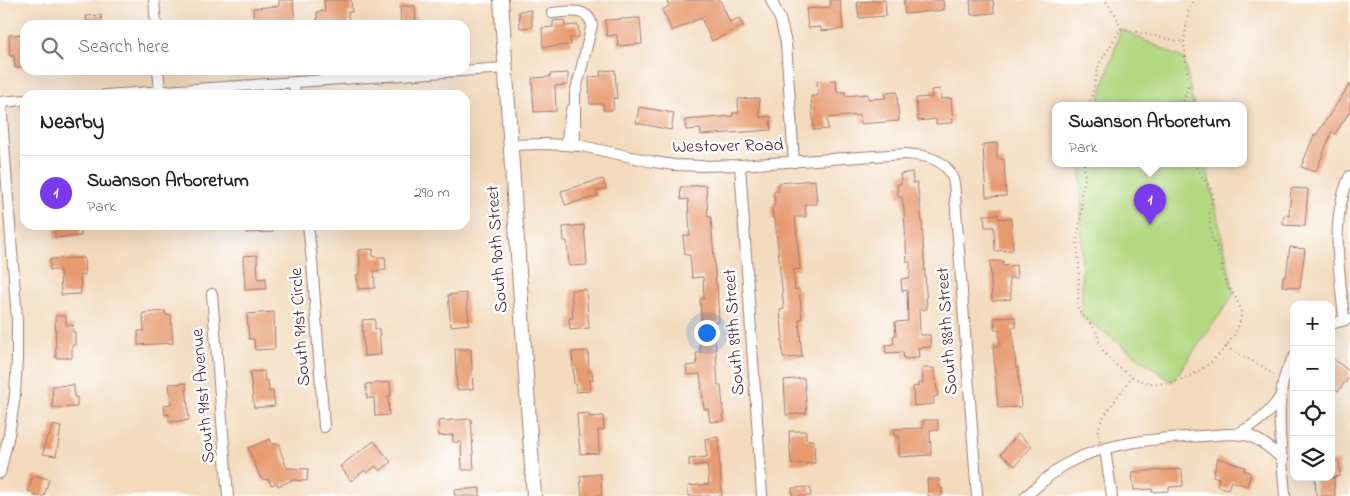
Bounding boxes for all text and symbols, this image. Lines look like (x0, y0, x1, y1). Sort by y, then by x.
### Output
search box (20, 20, 470, 75)
icon: search (38, 34, 66, 62)
text: Search here (78, 34, 169, 61)
popup (1052, 102, 1247, 167)
text: Nearby (40, 108, 104, 138)
text: Swanson Arboretum (1069, 109, 1230, 136)
street label: Westover Road (672, 133, 784, 161)
text: Park (1069, 136, 1098, 160)
text: Swanson Arboretum (87, 168, 249, 195)
text: 1 (53, 181, 59, 205)
text: 290 m (414, 181, 450, 205)
street label: South 90th Street (481, 184, 515, 314)
pin: 1 (1134, 184, 1166, 225)
text: Park (87, 195, 116, 219)
street label: South 91st Circle (284, 266, 318, 387)
street label: South 88th Street (931, 266, 965, 396)
street label: South 89th Street (718, 268, 752, 396)
map controls (1290, 301, 1335, 481)
button: + (1290, 301, 1335, 346)
your location (694, 320, 720, 346)
street label: South 91st Avenue (185, 327, 223, 464)
button: − (1290, 346, 1335, 391)
button: locate (1290, 391, 1335, 436)
button: layers (1290, 436, 1335, 481)

